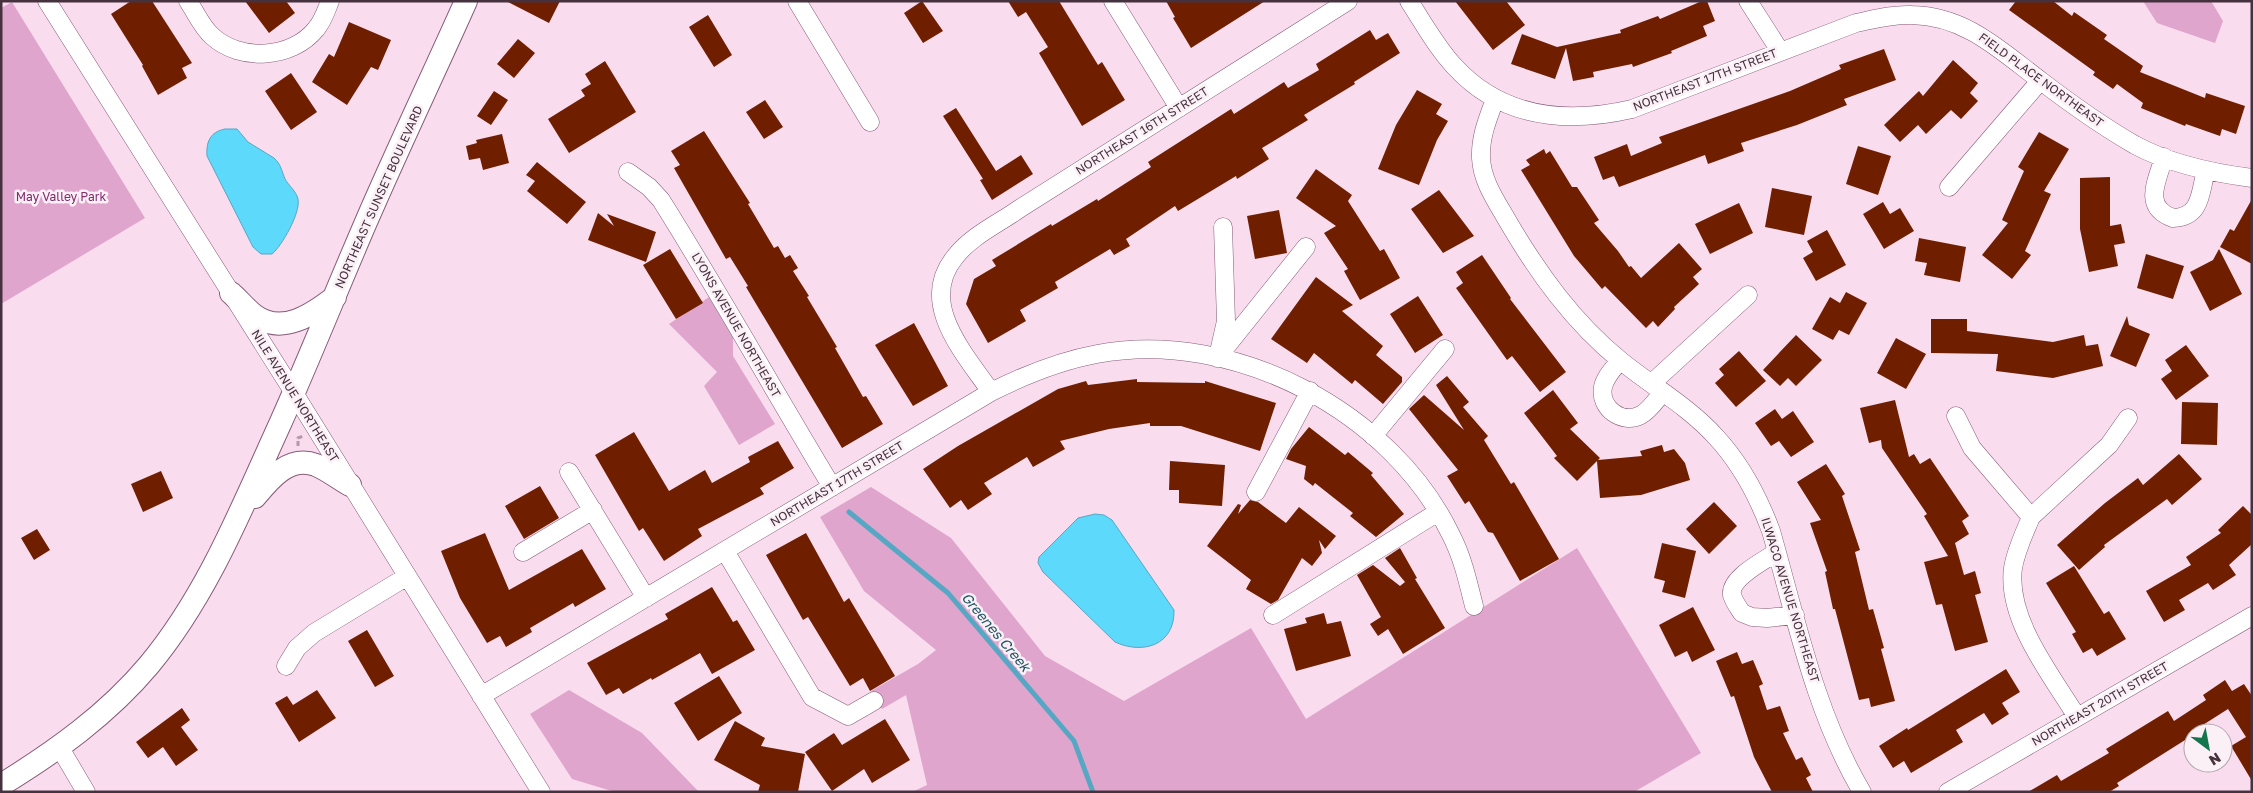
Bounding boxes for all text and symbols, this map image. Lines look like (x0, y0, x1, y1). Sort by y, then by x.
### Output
street label: FIELD PLACE NORTHEAST (1976, 29, 2107, 130)
street label: NORTHEAST 17TH STREET (1631, 45, 1779, 114)
street label: NORTHEAST 16TH STREET (1073, 83, 1211, 178)
street label: NORTHEAST SUNSET BOULEVARD (331, 103, 426, 290)
park label: May Valley Park (16, 189, 107, 204)
street label: LYONS AVENUE NORTHEAST (689, 250, 784, 400)
street label: NILE AVENUE NORTHEAST (248, 327, 343, 465)
street label: NORTHEAST 17TH STREET (767, 437, 907, 529)
street label: ILWACO AVENUE NORTHEAST (1758, 515, 1823, 685)
water label: Greenes Creek (958, 589, 1036, 676)
street label: NORTHEAST 20TH STREET (2029, 658, 2171, 749)
north arrow (2183, 723, 2233, 773)
text: N (2206, 749, 2224, 769)

